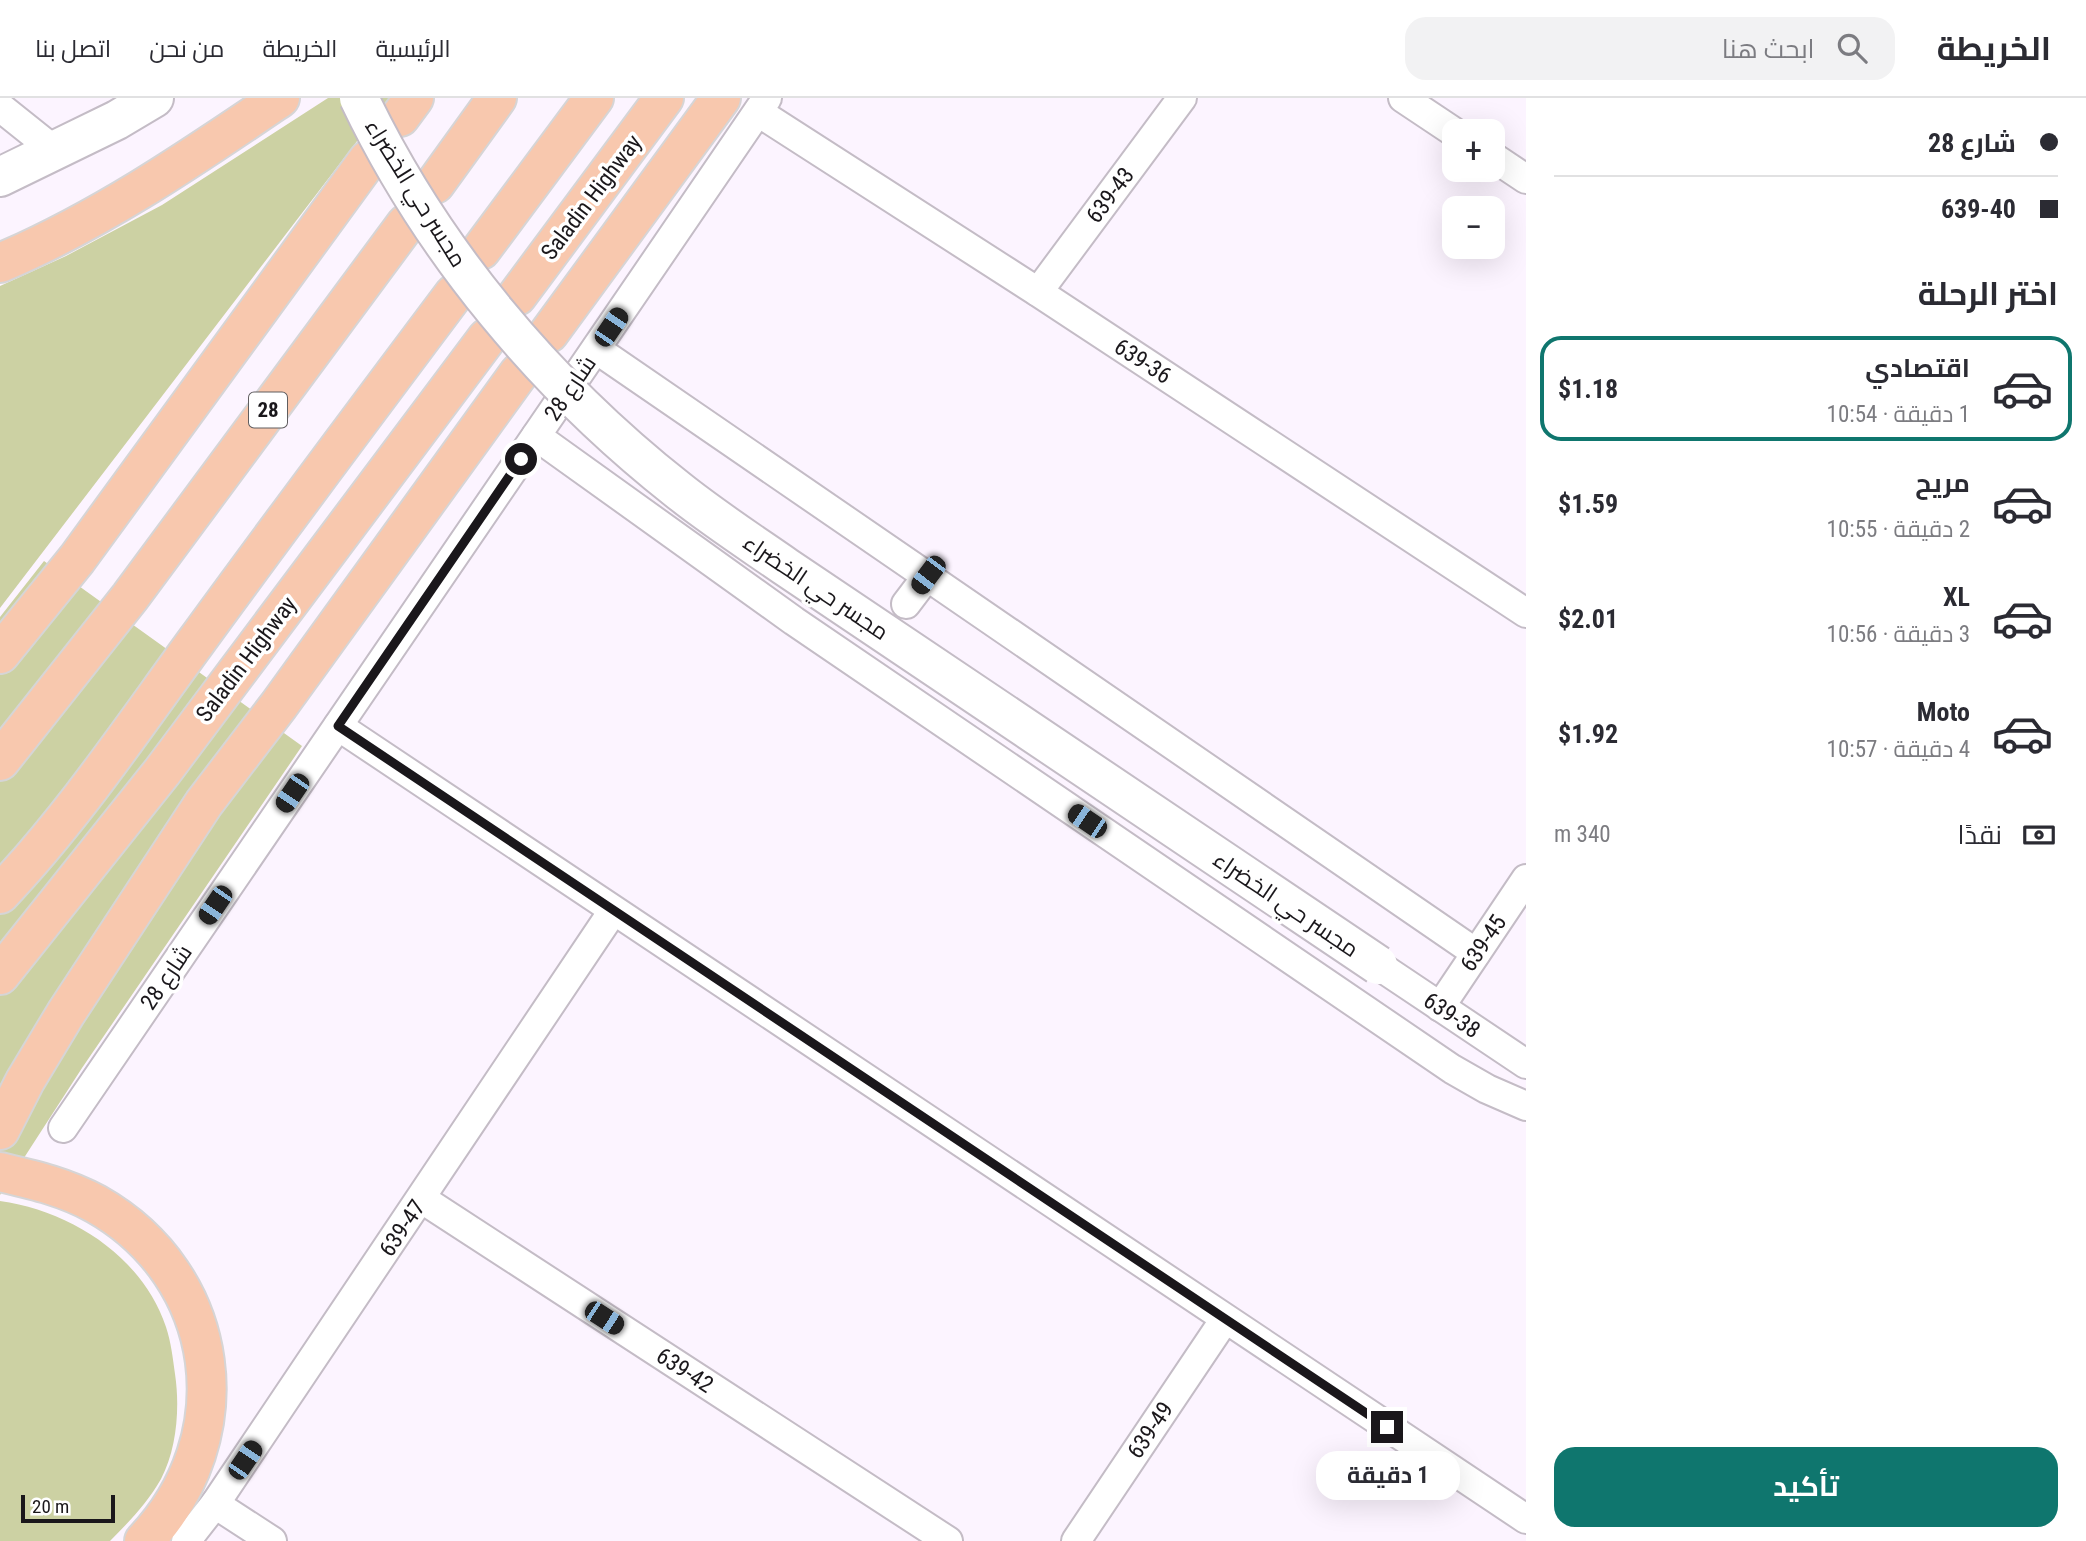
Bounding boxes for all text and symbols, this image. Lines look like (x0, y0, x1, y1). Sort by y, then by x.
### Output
search box (1405, 17, 1895, 80)
icon: search (1833, 29, 1871, 67)
text: الخريطة (1937, 29, 2051, 68)
text: ابحث هنا (1722, 34, 1815, 64)
text: اتصل بنا (35, 35, 111, 63)
text: من نحن (149, 35, 225, 63)
text: الخريطة (263, 35, 337, 63)
text: الرئيسية (375, 35, 451, 63)
street label: مجسر حي الخضراء (356, 114, 472, 274)
map controls (1442, 119, 1505, 259)
button: + (1442, 119, 1505, 182)
text: شارع 28 (1928, 128, 2016, 158)
street label: Saladin Highway (536, 129, 647, 265)
street label: 639-43 (1081, 162, 1140, 228)
text: 639-40 (1941, 194, 2016, 224)
button: − (1442, 196, 1505, 259)
text: اختر الرحلة (1918, 275, 2058, 313)
car (591, 304, 632, 350)
street label: 639-36 (1109, 333, 1176, 390)
street label: شارع 28 (539, 351, 604, 427)
text: اقتصادي (1865, 353, 1970, 383)
icon: car (1991, 357, 2054, 420)
text: $1.18 (1558, 374, 1618, 404)
road number: 28 (249, 392, 287, 428)
text: 1 دقيقة · 10:54 (1827, 401, 1970, 428)
route start (505, 443, 537, 475)
text: مريح (1915, 468, 1970, 498)
icon: car (1991, 472, 2054, 535)
text: $1.59 (1558, 489, 1618, 519)
text: 2 دقيقة · 10:55 (1827, 516, 1970, 543)
street label: مجسر حي الخضراء (736, 529, 893, 649)
car (907, 552, 950, 598)
text: XL (1943, 582, 1970, 612)
icon: car (1991, 587, 2054, 650)
street label: Saladin Highway (191, 591, 302, 727)
text: $2.01 (1558, 604, 1618, 634)
text: 3 دقيقة · 10:56 (1827, 621, 1970, 648)
text: Moto (1917, 697, 1970, 727)
icon: car (1991, 702, 2054, 765)
text: $1.92 (1558, 719, 1618, 749)
text: 4 دقيقة · 10:57 (1827, 736, 1970, 763)
car (272, 770, 313, 816)
car (1064, 801, 1111, 841)
icon: cash (2020, 816, 2058, 854)
text: نقدًا (1958, 820, 2002, 850)
text: 340 m (1554, 821, 1611, 848)
street label: مجسر حي الخضراء (1206, 846, 1363, 966)
car (195, 882, 236, 928)
street label: 639-45 (1455, 910, 1512, 977)
street label: شارع 28 (135, 940, 200, 1016)
street label: 639-38 (1418, 987, 1485, 1044)
street label: 639-47 (374, 1195, 431, 1262)
car (581, 1298, 628, 1338)
street label: 639-42 (651, 1342, 718, 1399)
street label: 639-49 (1122, 1397, 1179, 1464)
route end (1371, 1411, 1403, 1443)
car (225, 1437, 266, 1483)
button: تأكيد (1554, 1447, 2058, 1527)
callout: 1 دقيقة (1315, 1452, 1459, 1500)
text: 1 دقيقة (1347, 1462, 1429, 1489)
scale bar (21, 1492, 116, 1524)
text: 20 m (32, 1495, 69, 1518)

